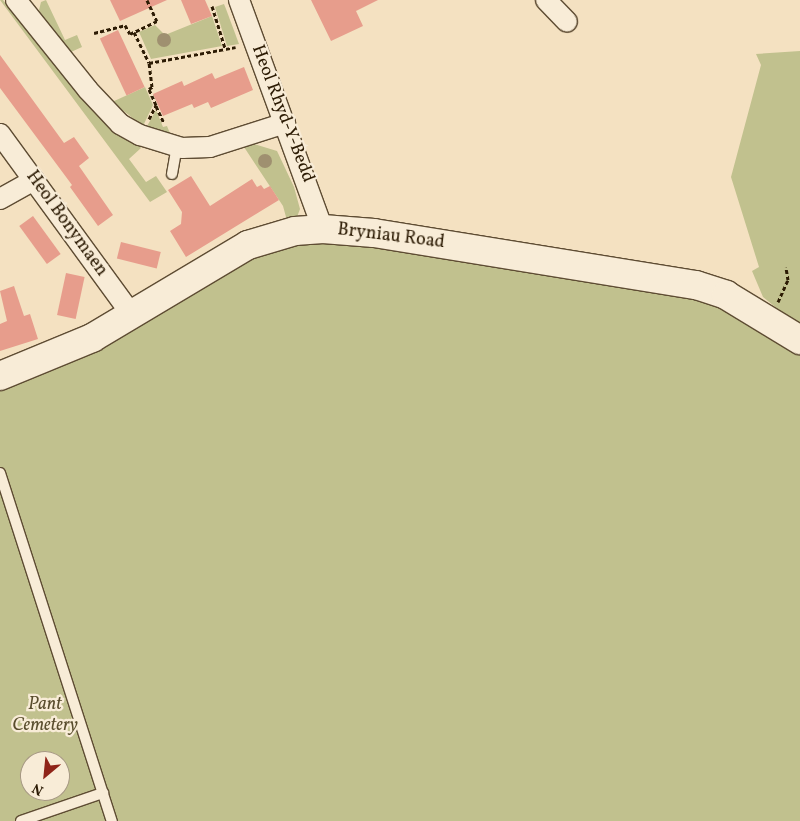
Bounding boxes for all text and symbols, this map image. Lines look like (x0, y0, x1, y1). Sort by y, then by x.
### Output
street label: Heol Rhyd-Y-Bedd (246, 42, 318, 186)
street label: Heol Bonymaen (20, 167, 112, 281)
street label: Bryniau Road (336, 220, 446, 254)
park label: Pant Cemetery (12, 695, 78, 738)
north arrow (20, 751, 70, 801)
text: N (29, 778, 47, 800)

